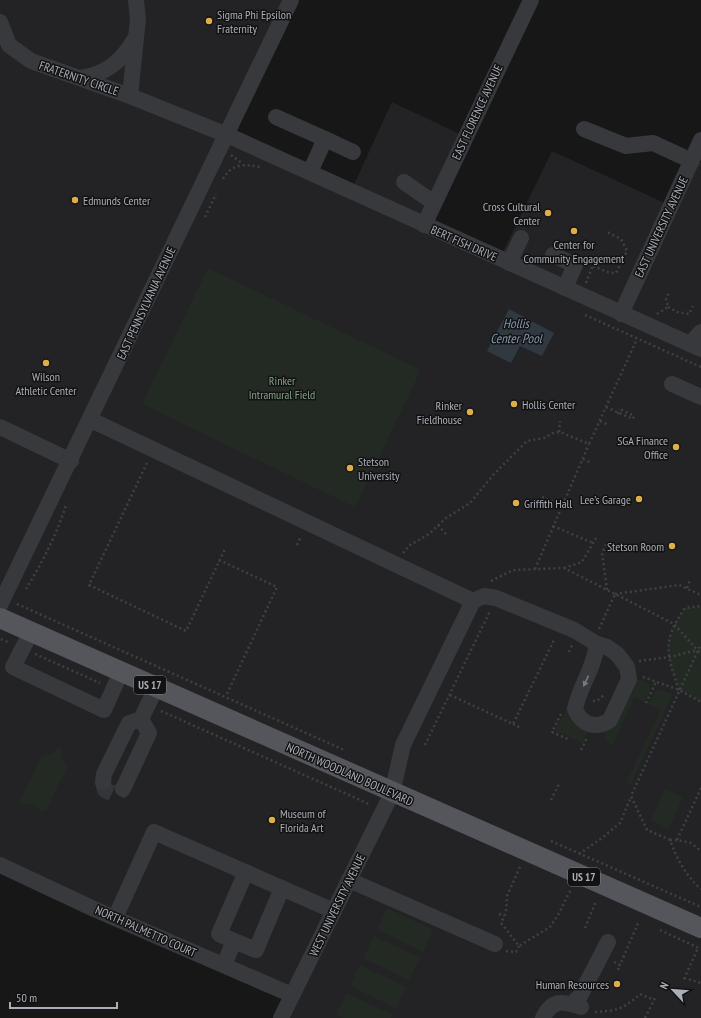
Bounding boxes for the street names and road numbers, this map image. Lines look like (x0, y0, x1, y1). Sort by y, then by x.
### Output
street label: FRATERNITY CIRCLE (37, 57, 121, 99)
street label: EAST FLORENCE AVENUE (448, 62, 506, 162)
street label: EAST UNIVERSITY AVENUE (631, 174, 691, 280)
street label: BERT FISH DRIVE (429, 222, 499, 264)
street label: EAST PENNSYLVANIA AVENUE (113, 244, 179, 362)
road number: US 17 (134, 676, 166, 694)
street label: NORTH WOODLAND BOULEVARD (284, 739, 416, 809)
street label: WEST UNIVERSITY AVENUE (306, 851, 368, 959)
road number: US 17 (568, 868, 600, 886)
street label: NORTH PALMETTO COURT (93, 902, 199, 960)

